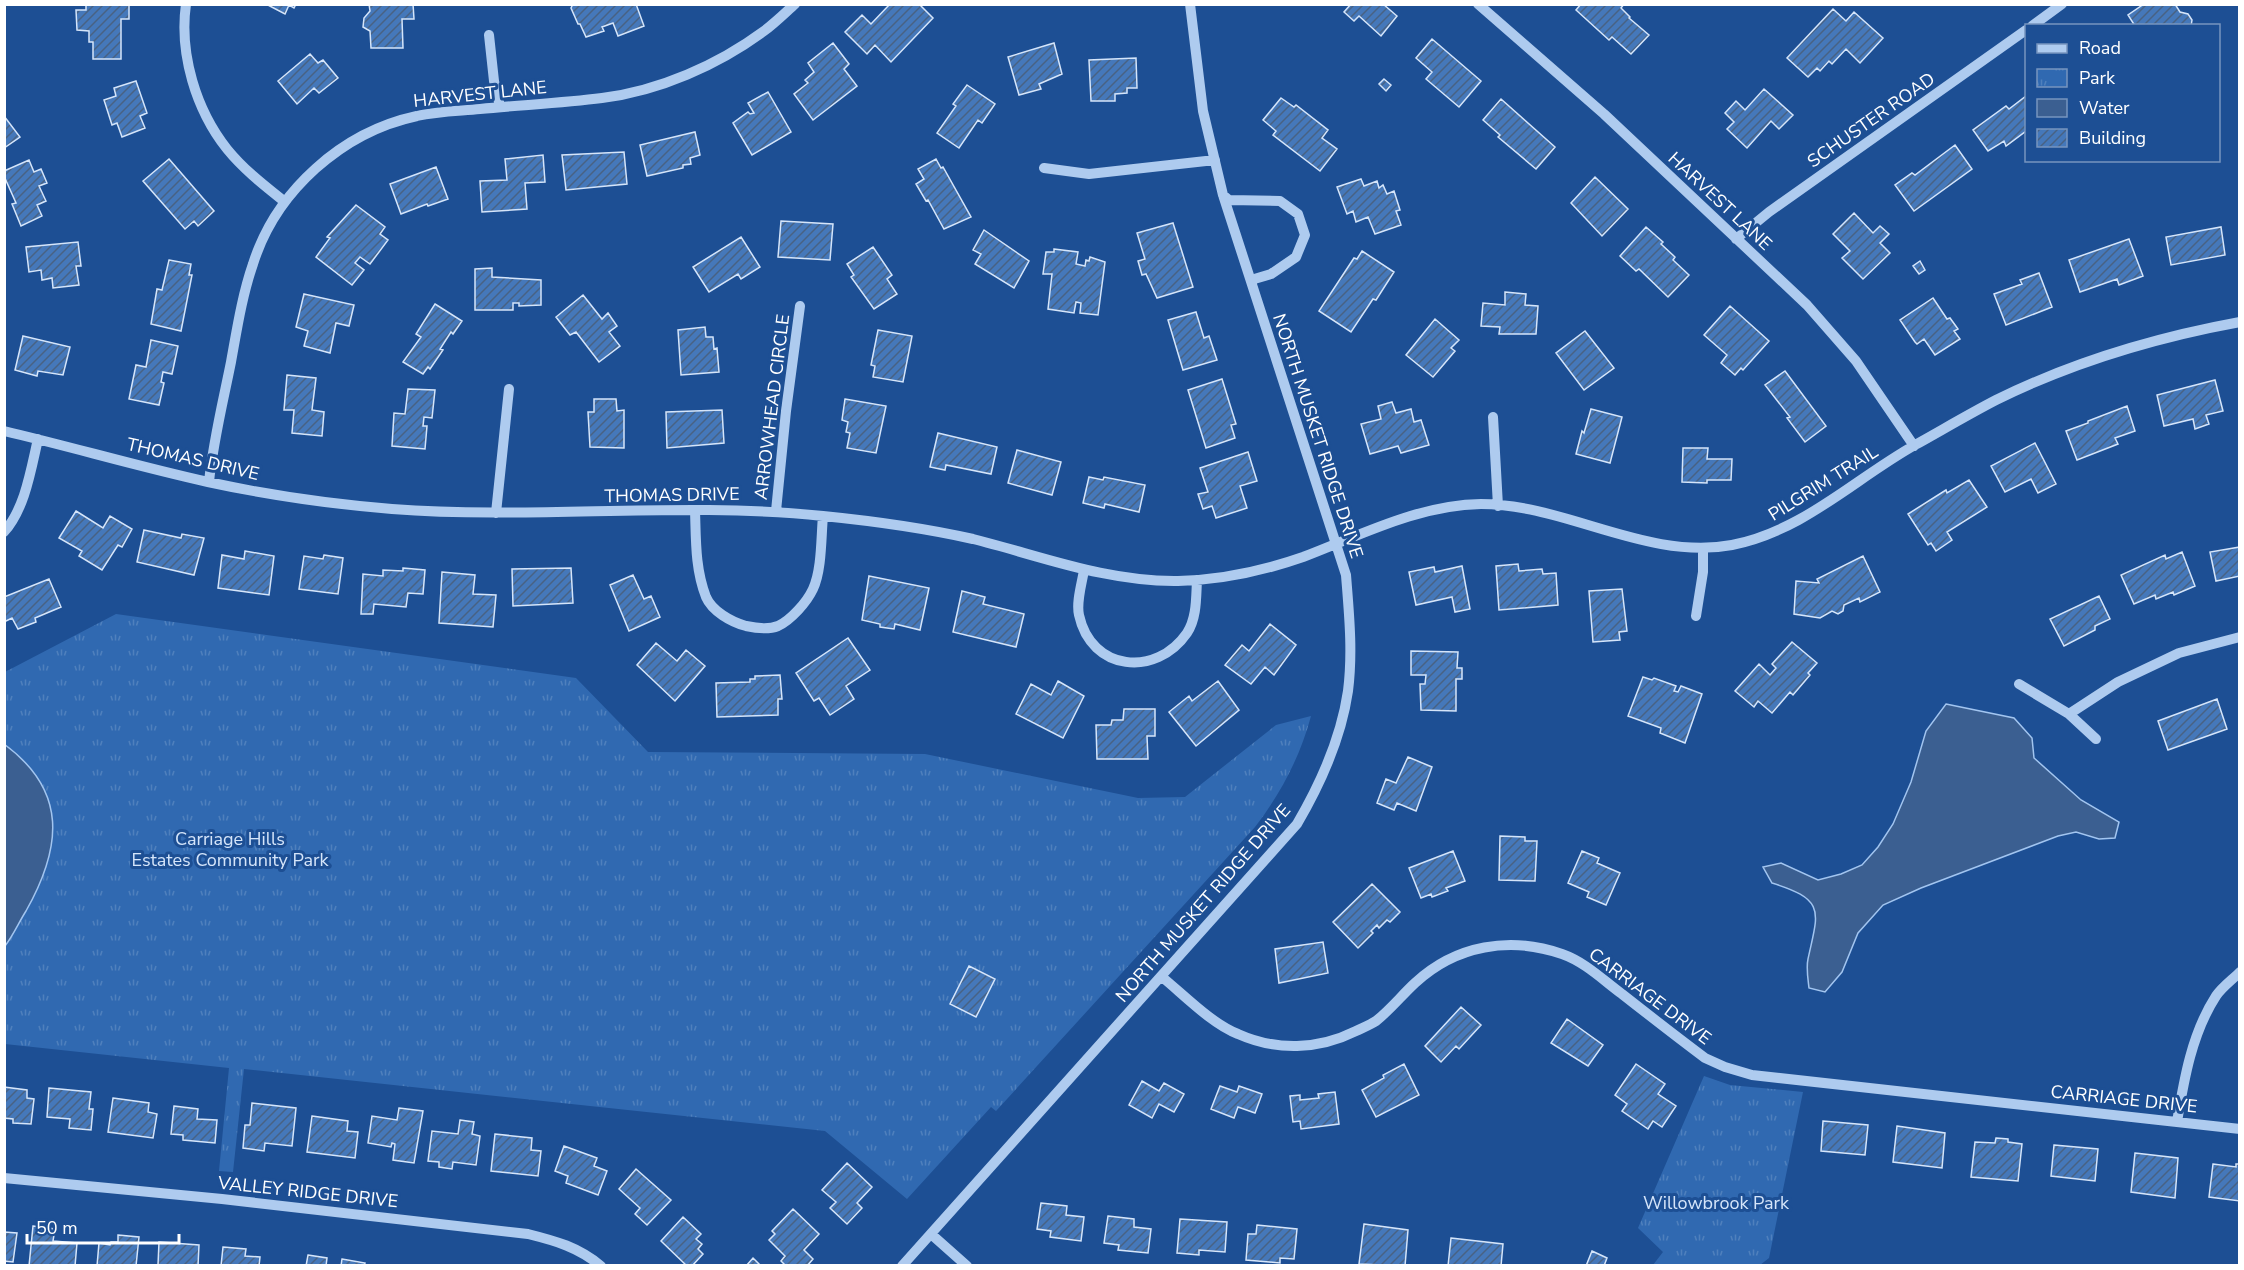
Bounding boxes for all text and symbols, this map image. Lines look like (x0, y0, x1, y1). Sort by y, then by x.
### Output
legend (2025, 24, 2220, 162)
text: Road (2079, 36, 2121, 60)
text: Park (2079, 66, 2116, 90)
street label: SCHUSTER ROAD (1802, 67, 1940, 173)
street label: HARVEST LANE (412, 75, 548, 113)
text: Water (2079, 96, 2130, 120)
text: Building (2079, 126, 2146, 150)
street label: HARVEST LANE (1663, 147, 1777, 255)
street label: NORTH MUSKET RIDGE DRIVE (1267, 311, 1369, 561)
street label: ARROWHEAD CIRCLE (749, 313, 795, 501)
street label: THOMAS DRIVE (124, 432, 262, 486)
street label: PILGRIM TRAIL (1764, 440, 1883, 526)
street label: THOMAS DRIVE (604, 482, 740, 508)
street label: NORTH MUSKET RIDGE DRIVE (1110, 799, 1296, 1007)
park label: Carriage Hills Estates Community Park (132, 827, 329, 872)
street label: CARRIAGE DRIVE (1584, 942, 1716, 1050)
street label: CARRIAGE DRIVE (2049, 1079, 2199, 1119)
street label: VALLEY RIDGE DRIVE (216, 1171, 399, 1213)
park label: Willowbrook Park (1643, 1191, 1790, 1215)
scale bar (27, 1207, 178, 1245)
text: 50 m (36, 1216, 78, 1240)

